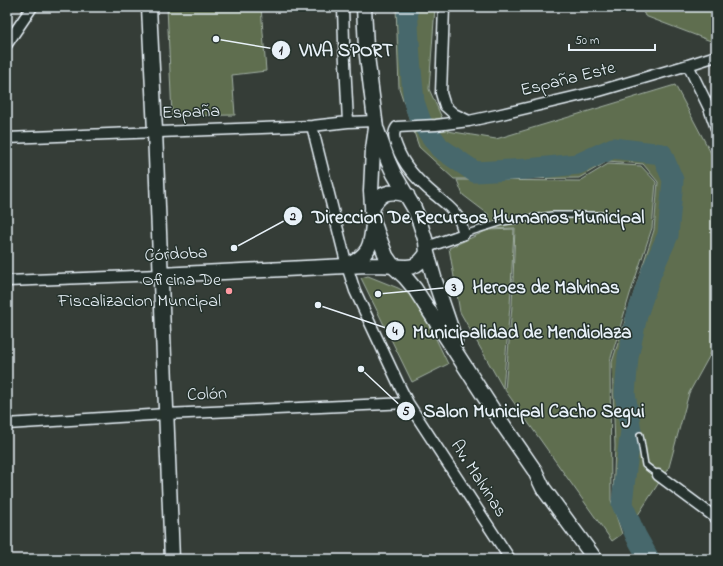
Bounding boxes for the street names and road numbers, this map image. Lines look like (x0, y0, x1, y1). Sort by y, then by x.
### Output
street label: España Este (518, 55, 619, 104)
street label: España (161, 99, 221, 127)
street label: Córdoba (144, 240, 208, 270)
street label: Colón (186, 381, 228, 409)
street label: Av. Malvinas (443, 435, 513, 523)

